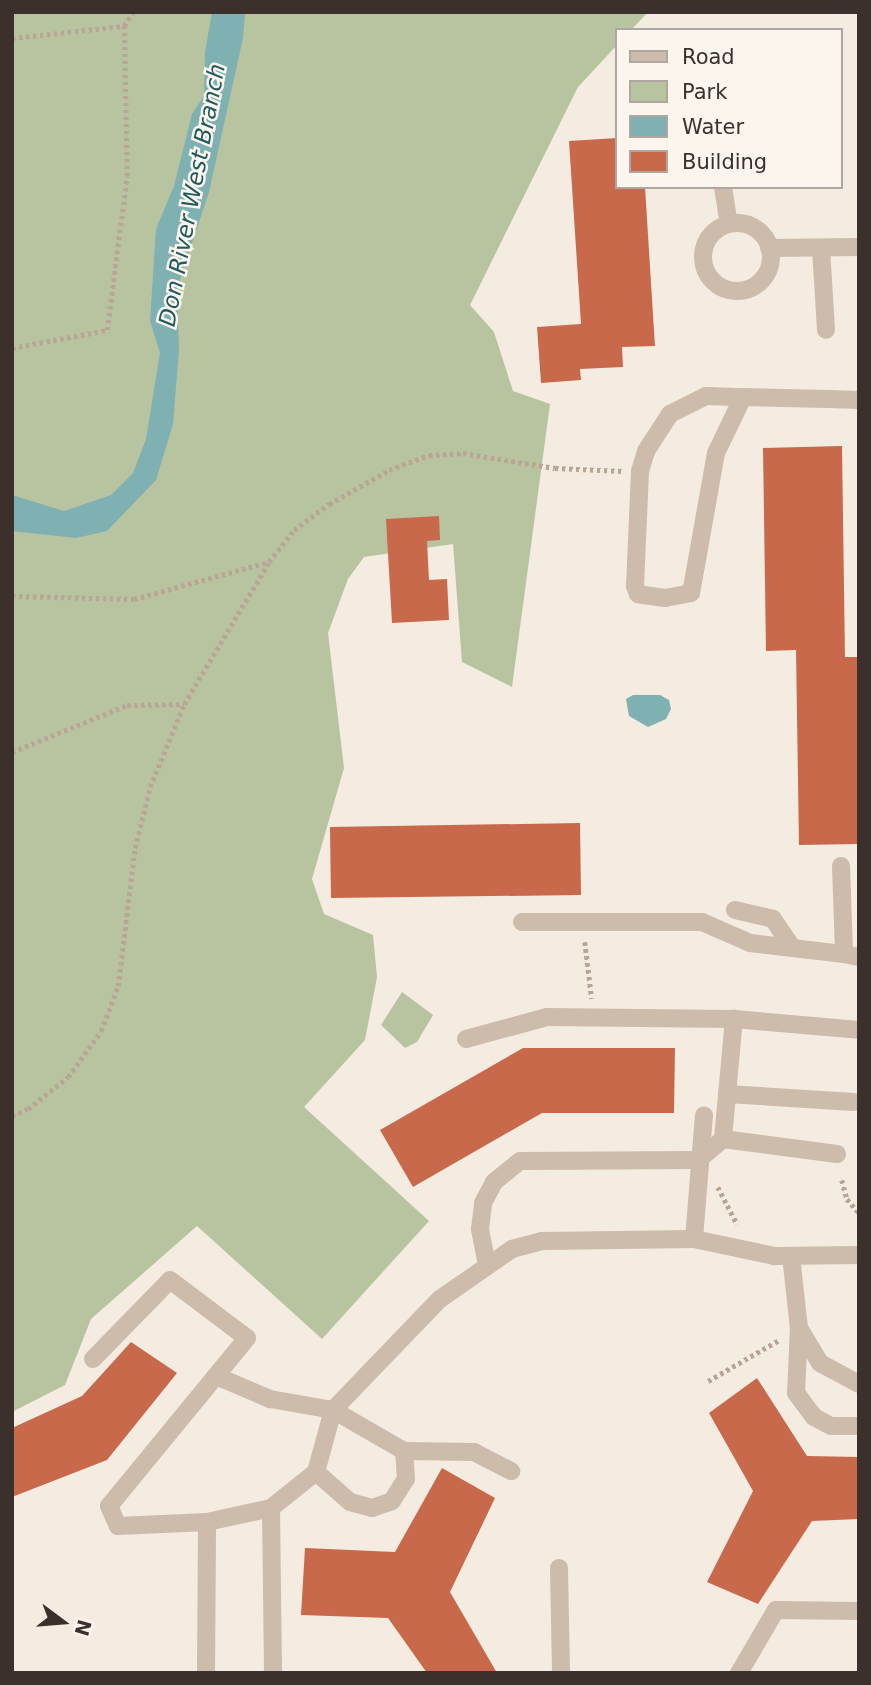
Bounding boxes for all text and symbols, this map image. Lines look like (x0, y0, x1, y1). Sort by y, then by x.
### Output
legend (616, 28, 843, 189)
text: Road (682, 45, 735, 69)
water label: Don River West Branch (153, 61, 231, 329)
text: Park (682, 80, 727, 104)
text: Water (682, 115, 744, 139)
text: Building (682, 150, 767, 174)
north arrow (28, 1587, 98, 1657)
text: N (70, 1617, 96, 1638)

